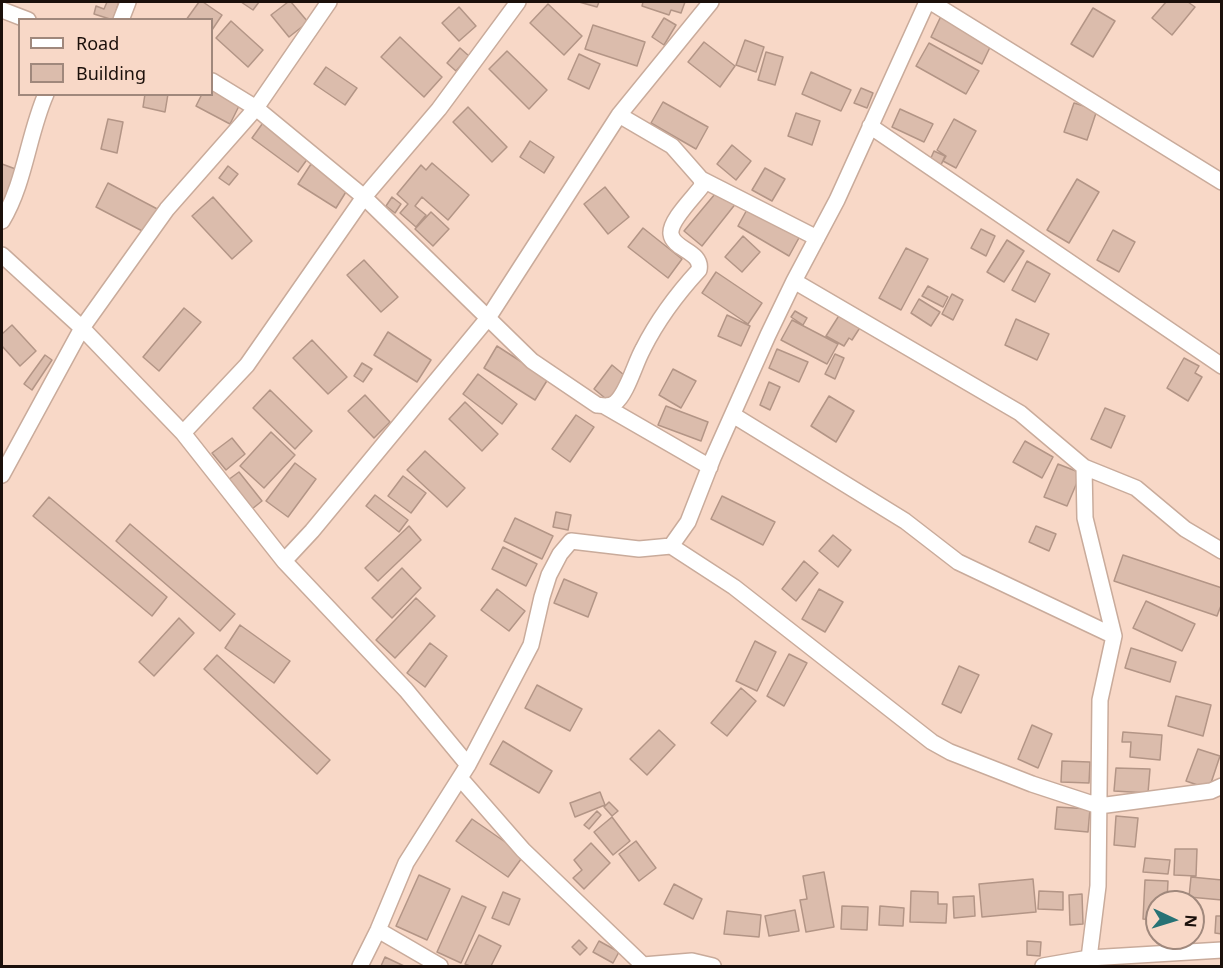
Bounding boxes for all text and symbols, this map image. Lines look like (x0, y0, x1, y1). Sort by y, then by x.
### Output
legend (18, 18, 213, 96)
text: Road (76, 31, 119, 55)
text: Building (76, 61, 146, 85)
north arrow (1145, 890, 1205, 950)
text: N (1180, 914, 1202, 928)

